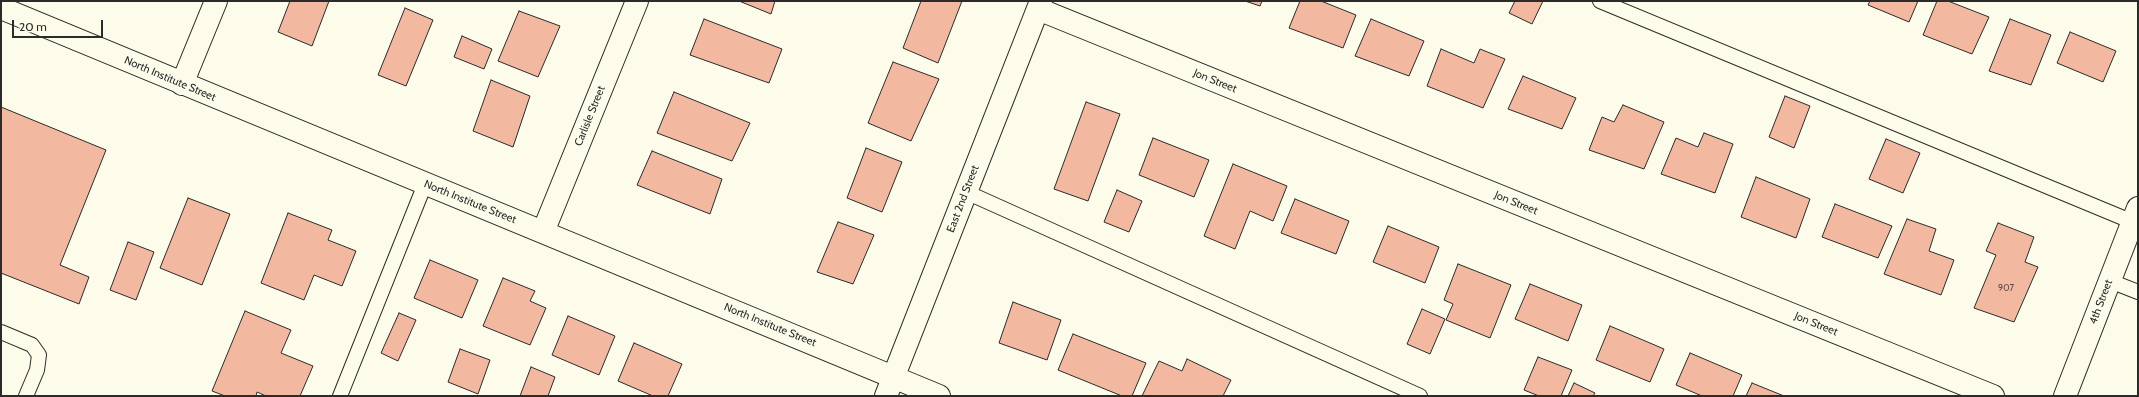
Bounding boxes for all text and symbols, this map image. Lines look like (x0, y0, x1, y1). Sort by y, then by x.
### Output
scale bar (14, 12, 105, 38)
text: 20 m (19, 19, 47, 34)
street label: North Institute Street (122, 54, 218, 104)
street label: Jon Street (1191, 66, 1239, 96)
street label: Carlisle Street (572, 84, 608, 148)
street label: East 2nd Street (944, 164, 982, 234)
street label: North Institute Street (422, 177, 518, 227)
street label: Jon Street (1492, 188, 1540, 218)
street label: 4th Street (2086, 278, 2116, 326)
house number: 907 (1998, 283, 2014, 293)
street label: North Institute Street (722, 300, 818, 350)
street label: Jon Street (1792, 309, 1840, 339)

